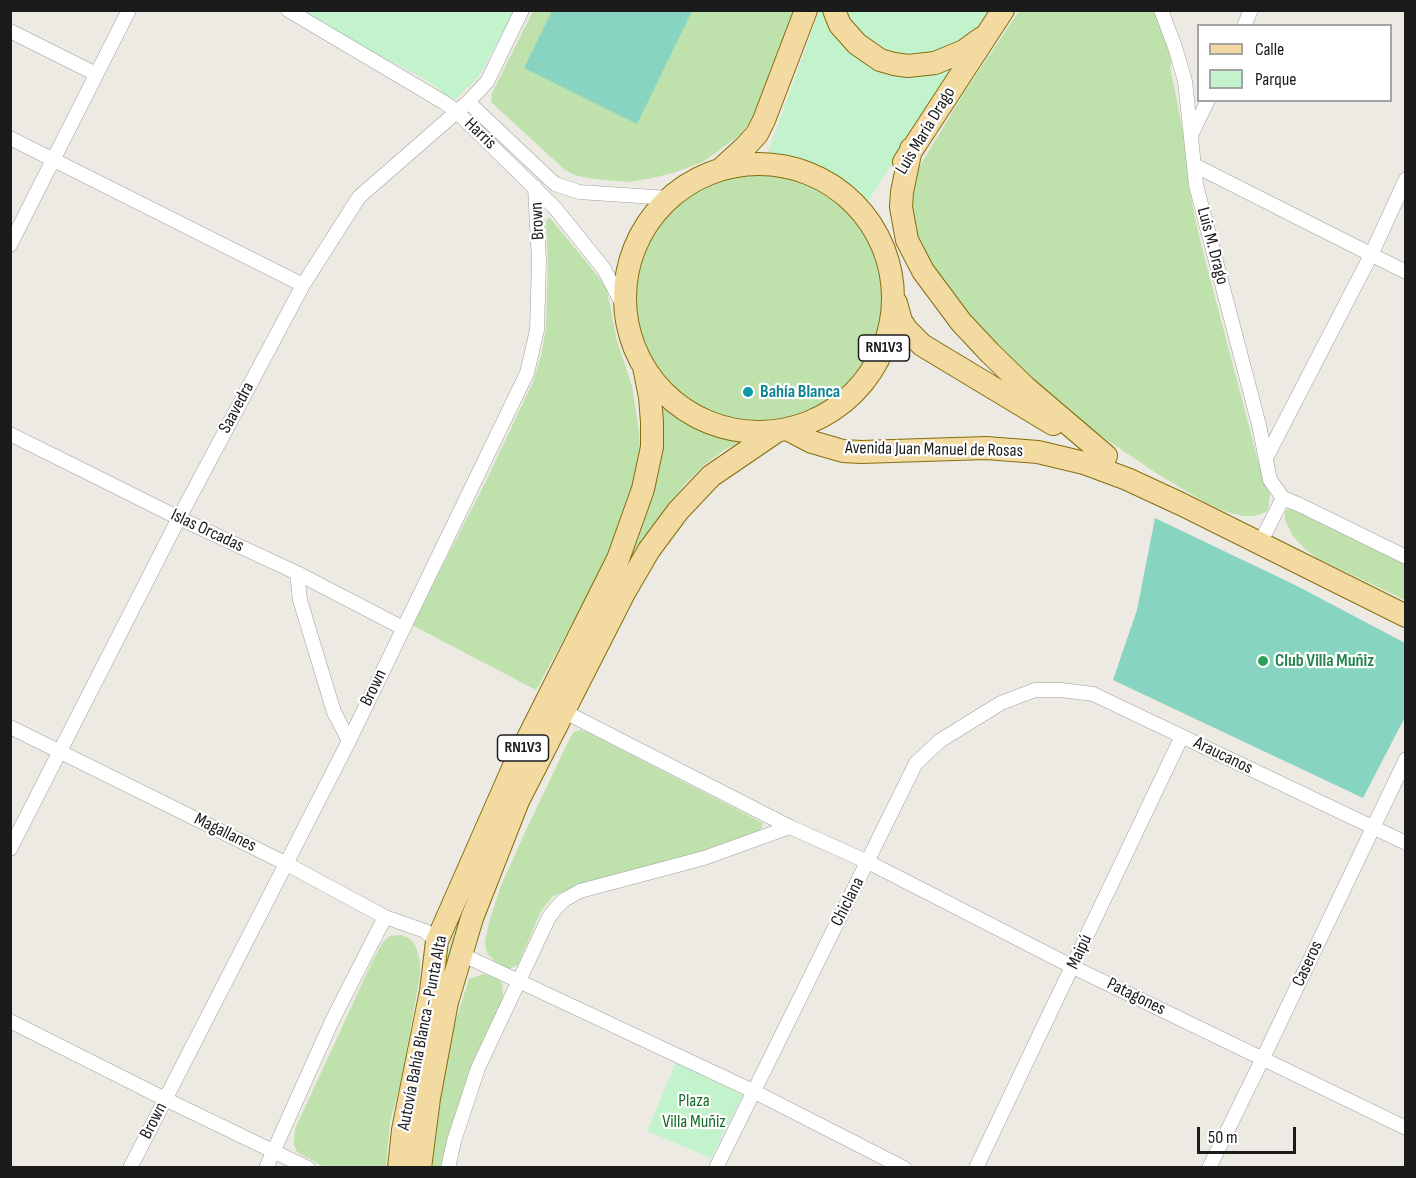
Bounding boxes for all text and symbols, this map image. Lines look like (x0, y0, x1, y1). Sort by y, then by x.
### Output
legend (1197, 24, 1392, 102)
text: Calle (1255, 39, 1284, 60)
text: Parque (1255, 69, 1296, 90)
street label: Luis María Drago (891, 83, 961, 179)
street label: Harris (459, 114, 501, 154)
street label: Brown (526, 201, 550, 241)
street label: Luis M. Drago (1191, 205, 1233, 287)
road number: RN1V3 (858, 335, 910, 361)
street label: Saavedra (215, 379, 259, 437)
place label: Bahía Blanca (760, 381, 840, 403)
marker: Bahía Blanca (741, 385, 755, 399)
street label: Avenida Juan Manuel de Rosas (845, 438, 1023, 462)
street label: Islas Orcadas (167, 505, 247, 557)
place label: Club Villa Muñiz (1275, 650, 1374, 672)
marker: Club Villa Muñiz (1256, 654, 1270, 668)
street label: Brown (356, 666, 392, 710)
street label: Araucanos (1190, 733, 1256, 779)
road number: RN1V3 (498, 735, 548, 761)
street label: Magallanes (190, 809, 260, 857)
street label: Chiclana (827, 874, 869, 930)
street label: Maipú (1063, 931, 1097, 973)
street label: Autovía Bahía Blanca - Punta Alta (394, 934, 452, 1132)
street label: Caseros (1288, 938, 1328, 990)
street label: Patagones (1103, 974, 1169, 1020)
park label: Plaza Villa Muñiz (662, 1090, 726, 1132)
street label: Brown (136, 1099, 172, 1143)
scale bar (1200, 1115, 1299, 1153)
text: 50 m (1208, 1127, 1238, 1148)

